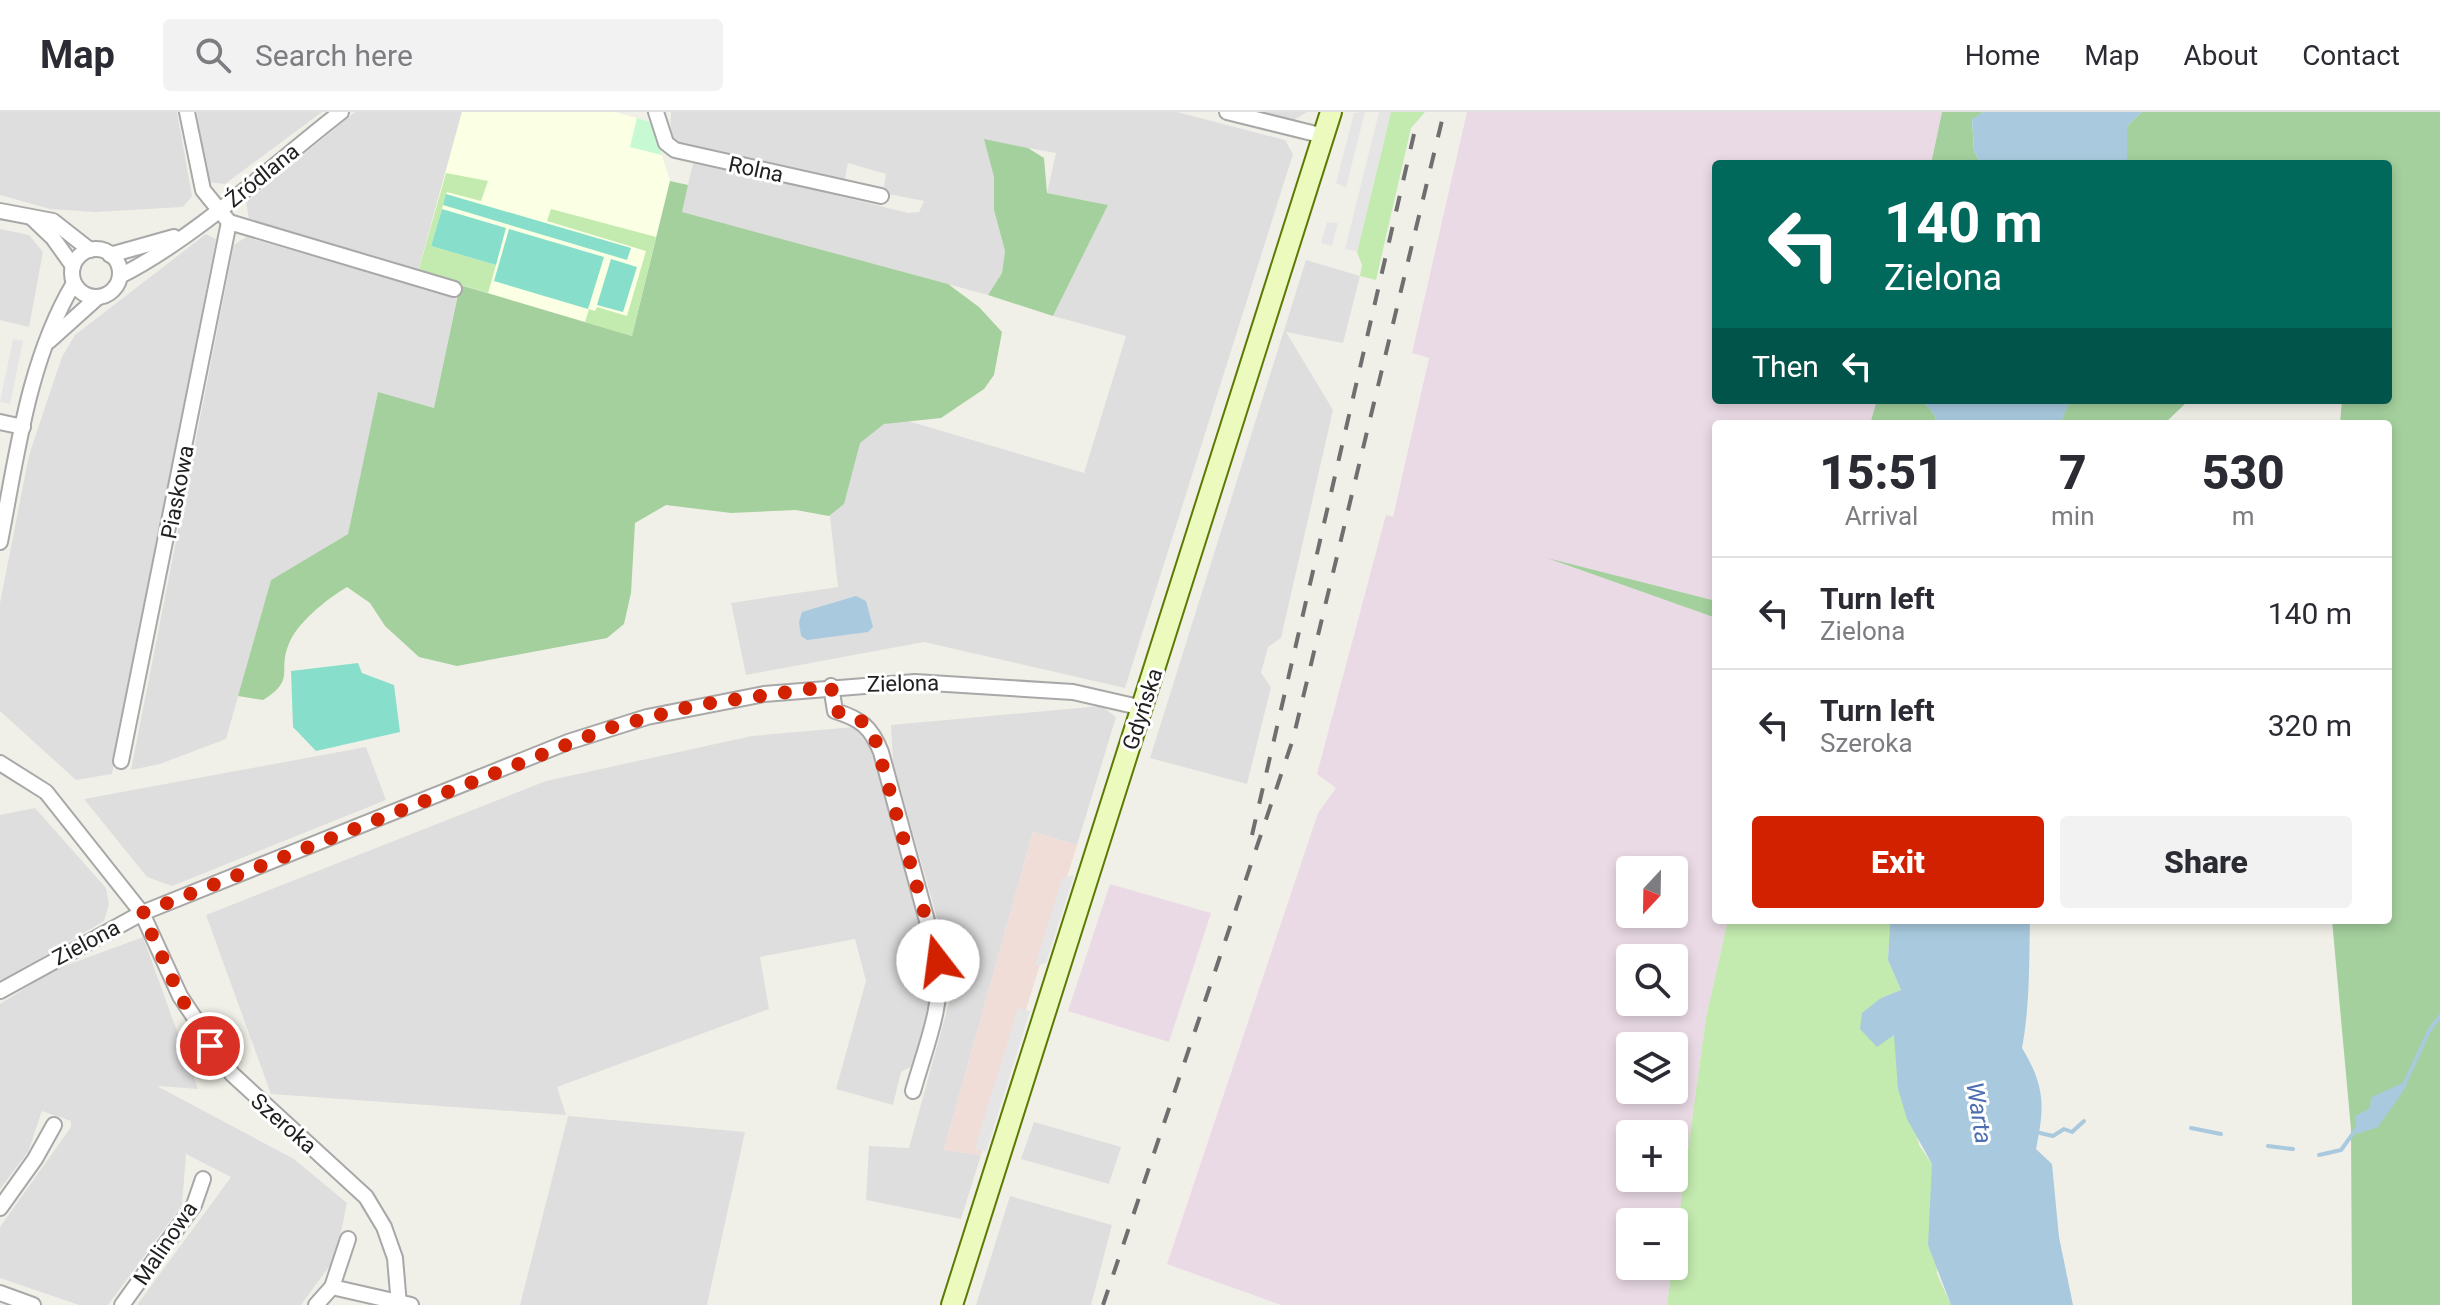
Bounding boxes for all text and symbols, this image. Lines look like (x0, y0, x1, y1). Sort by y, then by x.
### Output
search box (163, 19, 723, 91)
text: Map (40, 33, 115, 77)
icon: search (191, 33, 235, 77)
text: Search here (255, 38, 413, 73)
text: Home (1965, 39, 2040, 72)
text: Map (2084, 39, 2140, 72)
text: About (2184, 39, 2258, 72)
text: Contact (2302, 39, 2400, 72)
street label: Źródlana (221, 138, 304, 212)
street label: Rolna (726, 151, 786, 187)
text: 140 m (1884, 190, 2043, 256)
icon: left (1752, 192, 1856, 296)
text: Zielona (1884, 257, 2002, 299)
icon: left (1835, 344, 1879, 388)
text: Then (1752, 349, 1819, 384)
street label: Piaskowa (156, 443, 199, 541)
text: 15:51 (1819, 444, 1944, 501)
text: 7 (2059, 444, 2087, 501)
text: 530 (2202, 444, 2285, 501)
text: Arrival (1845, 501, 1918, 531)
text: min (2051, 501, 2095, 531)
text: m (2232, 501, 2255, 531)
text: Turn left (1820, 581, 1935, 616)
icon: left (1752, 591, 1796, 635)
text: 140 m (2268, 596, 2352, 631)
text: Zielona (1820, 616, 1905, 646)
street label: Gdyńska (1118, 665, 1167, 753)
street label: Zielona (867, 670, 939, 697)
text: Turn left (1820, 693, 1935, 728)
icon: left (1752, 703, 1796, 747)
text: 320 m (2268, 708, 2352, 743)
text: Szeroka (1820, 728, 1913, 758)
button: Exit (1752, 816, 2044, 908)
button: Share (2060, 816, 2352, 908)
north arrow (1616, 856, 1688, 928)
map controls (1616, 856, 1688, 1280)
street label: Zielona (48, 914, 124, 970)
position arrow (896, 919, 980, 1003)
button: search (1616, 944, 1688, 1016)
pin (176, 1012, 244, 1080)
icon: arrive (188, 1024, 232, 1068)
button: layers (1616, 1032, 1688, 1104)
water label: Warta (1960, 1080, 1998, 1146)
street label: Szeroka (246, 1088, 321, 1159)
button: + (1616, 1120, 1688, 1192)
street label: Malinowa (128, 1197, 202, 1290)
button: − (1616, 1208, 1688, 1280)

